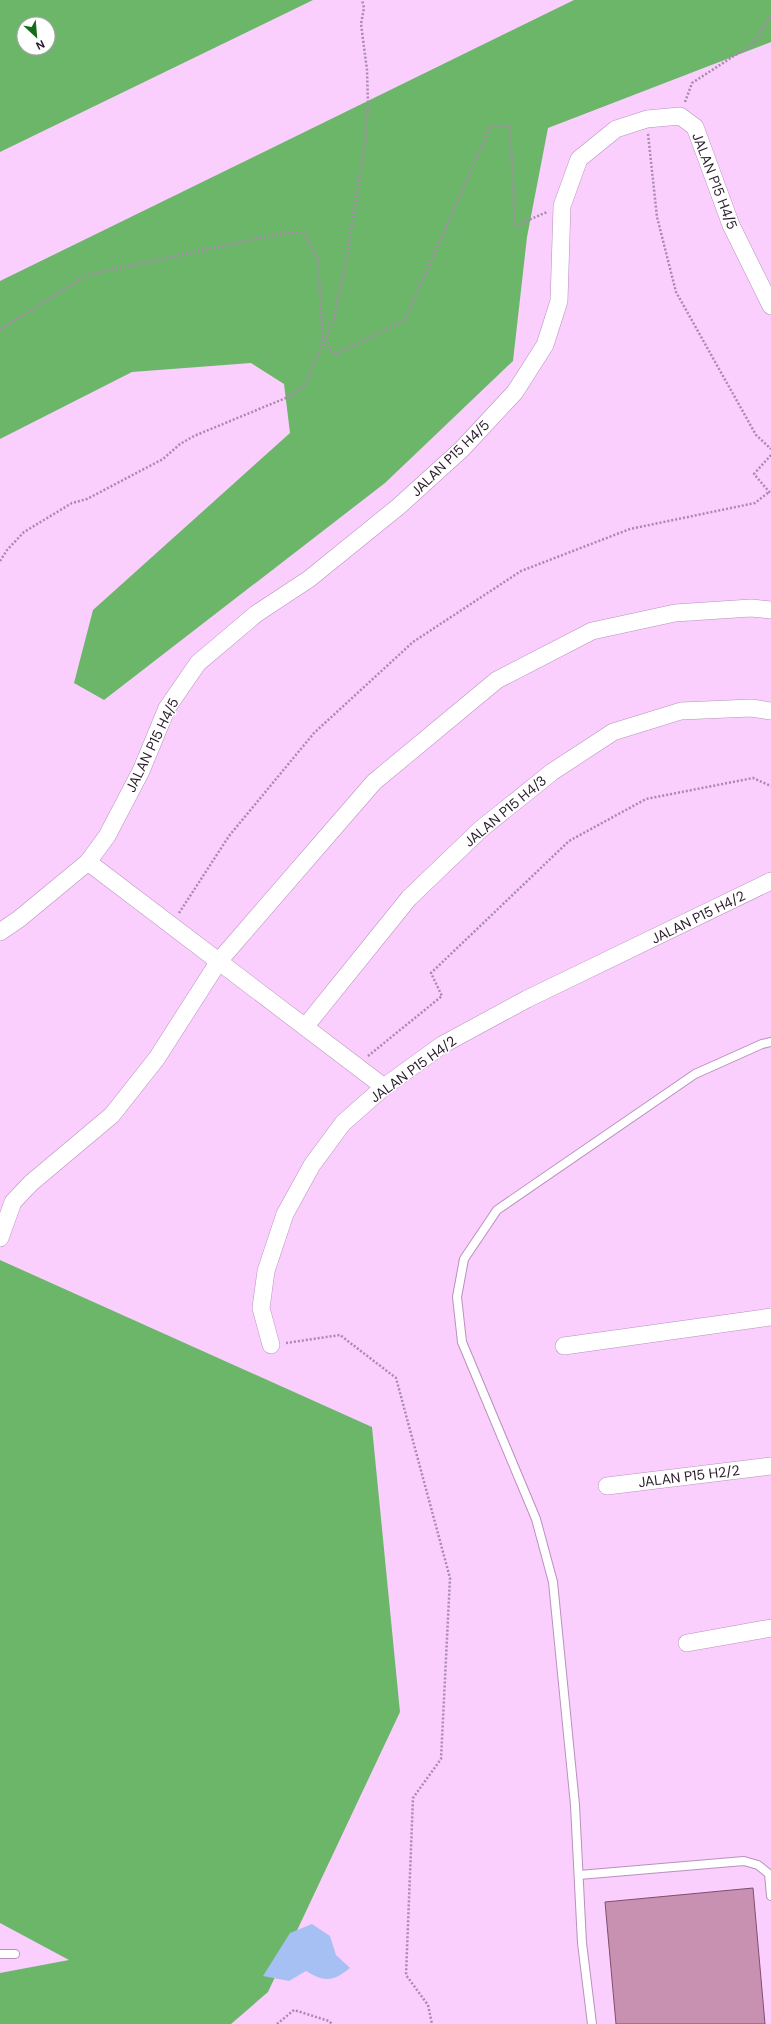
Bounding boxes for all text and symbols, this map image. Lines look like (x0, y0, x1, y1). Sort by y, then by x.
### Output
north arrow (16, 16, 56, 56)
text: N (34, 37, 47, 53)
street label: JALAN P15 H4/5 (688, 130, 742, 232)
street label: JALAN P15 H4/5 (407, 416, 493, 500)
street label: JALAN P15 H4/5 (121, 695, 183, 795)
street label: JALAN P15 H4/3 (460, 771, 550, 851)
street label: JALAN P15 H4/2 (648, 886, 748, 948)
street label: JALAN P15 H4/2 (366, 1032, 460, 1106)
street label: JALAN P15 H2/2 (637, 1461, 741, 1491)

